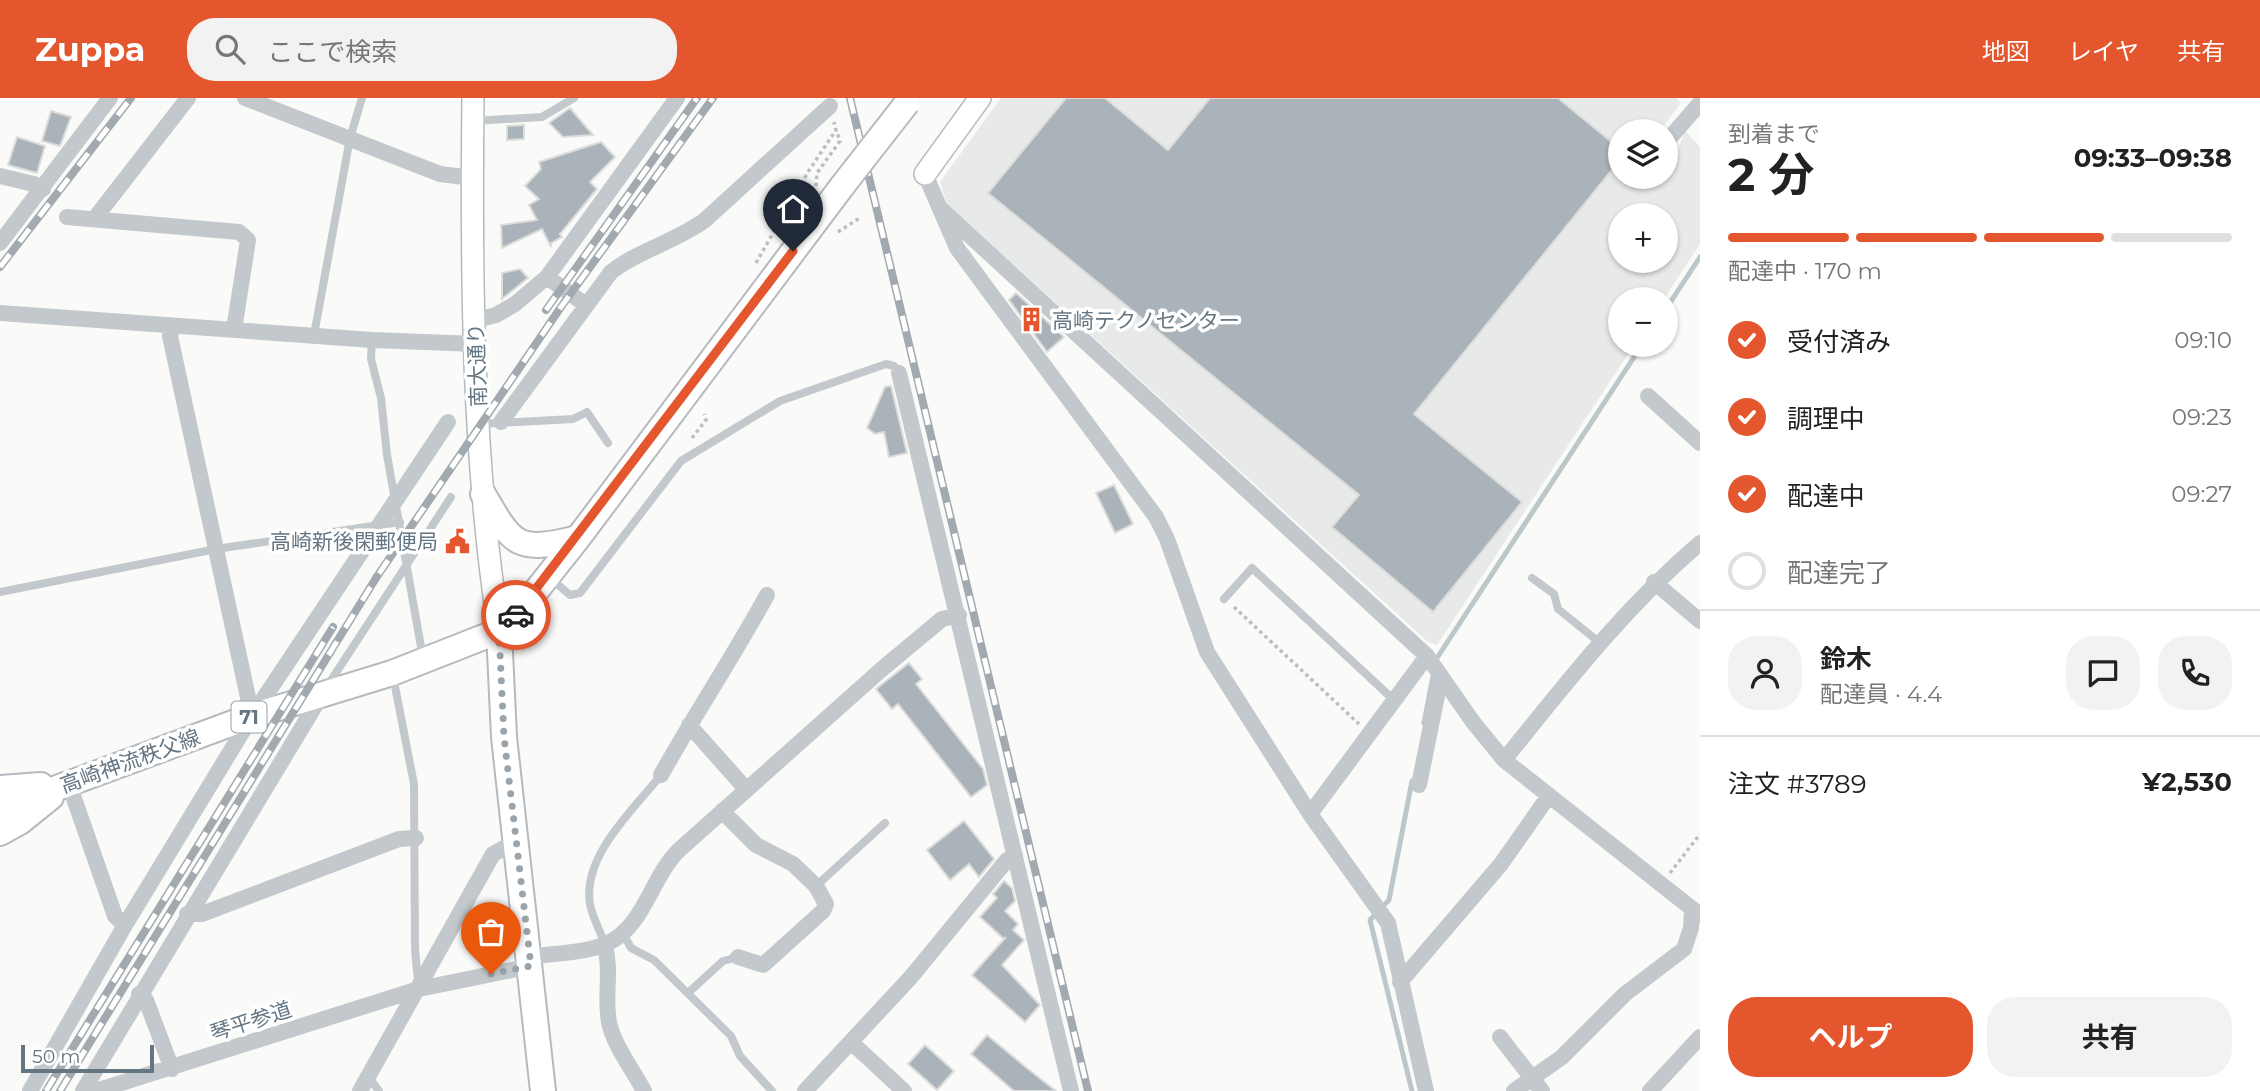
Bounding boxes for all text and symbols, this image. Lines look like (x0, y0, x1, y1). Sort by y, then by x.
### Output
search box (187, 18, 677, 81)
text: Zuppa (35, 29, 145, 69)
icon: search (211, 30, 249, 68)
text: ここで検索 (267, 36, 397, 68)
text: 地図 (1982, 37, 2030, 66)
text: レイヤ (2068, 37, 2139, 66)
text: 共有 (2177, 37, 2225, 66)
map controls (1608, 119, 1678, 357)
button: layers (1608, 119, 1678, 189)
text: 到着まで (1728, 120, 1820, 148)
text: 09:33–09:38 (2074, 142, 2232, 174)
text: 2 分 (1728, 146, 1814, 203)
pin (763, 179, 823, 251)
icon: home (774, 190, 812, 228)
button: + (1608, 203, 1678, 273)
text: 配達中 · 170 m (1728, 257, 1882, 285)
button: − (1608, 287, 1678, 357)
building icon: 高崎テクノセンター (1018, 306, 1046, 334)
place label: 高崎テクノセンター (1052, 308, 1240, 333)
icon: check (1728, 321, 1766, 359)
street label: 南大通り (463, 323, 491, 407)
text: 受付済み (1787, 326, 1891, 358)
text: 09:10 (2174, 326, 2232, 354)
icon: check (1728, 398, 1766, 436)
text: 調理中 (1787, 403, 1865, 435)
text: 09:23 (2172, 403, 2232, 431)
icon: check (1728, 475, 1766, 513)
text: 配達中 (1787, 480, 1865, 512)
text: 09:27 (2171, 480, 2232, 508)
public building icon: 高崎新後閑郵便局 (444, 527, 472, 555)
place label: 高崎新後閑郵便局 (270, 529, 438, 554)
text: 配達完了 (1787, 557, 1891, 589)
courier (481, 580, 551, 650)
icon: car (497, 596, 535, 634)
button: person (1728, 636, 1802, 710)
button: chat (2066, 636, 2140, 710)
button: phone (2158, 636, 2232, 710)
text: 鈴木 (1820, 643, 1872, 675)
text: 配達員 · 4.4 (1820, 680, 1942, 708)
road number: 71 (232, 702, 266, 732)
street label: 高崎神流秩父線 (57, 724, 203, 798)
text: ¥2,530 (2142, 766, 2232, 798)
text: 注文 #3789 (1728, 768, 1867, 800)
pin (461, 902, 521, 974)
icon: bag (472, 913, 510, 951)
street label: 琴平参道 (207, 996, 295, 1046)
button: ヘルプ (1728, 997, 1973, 1077)
button: 共有 (1987, 997, 2232, 1077)
scale bar (21, 1042, 154, 1074)
text: 50 m (32, 1045, 80, 1068)

